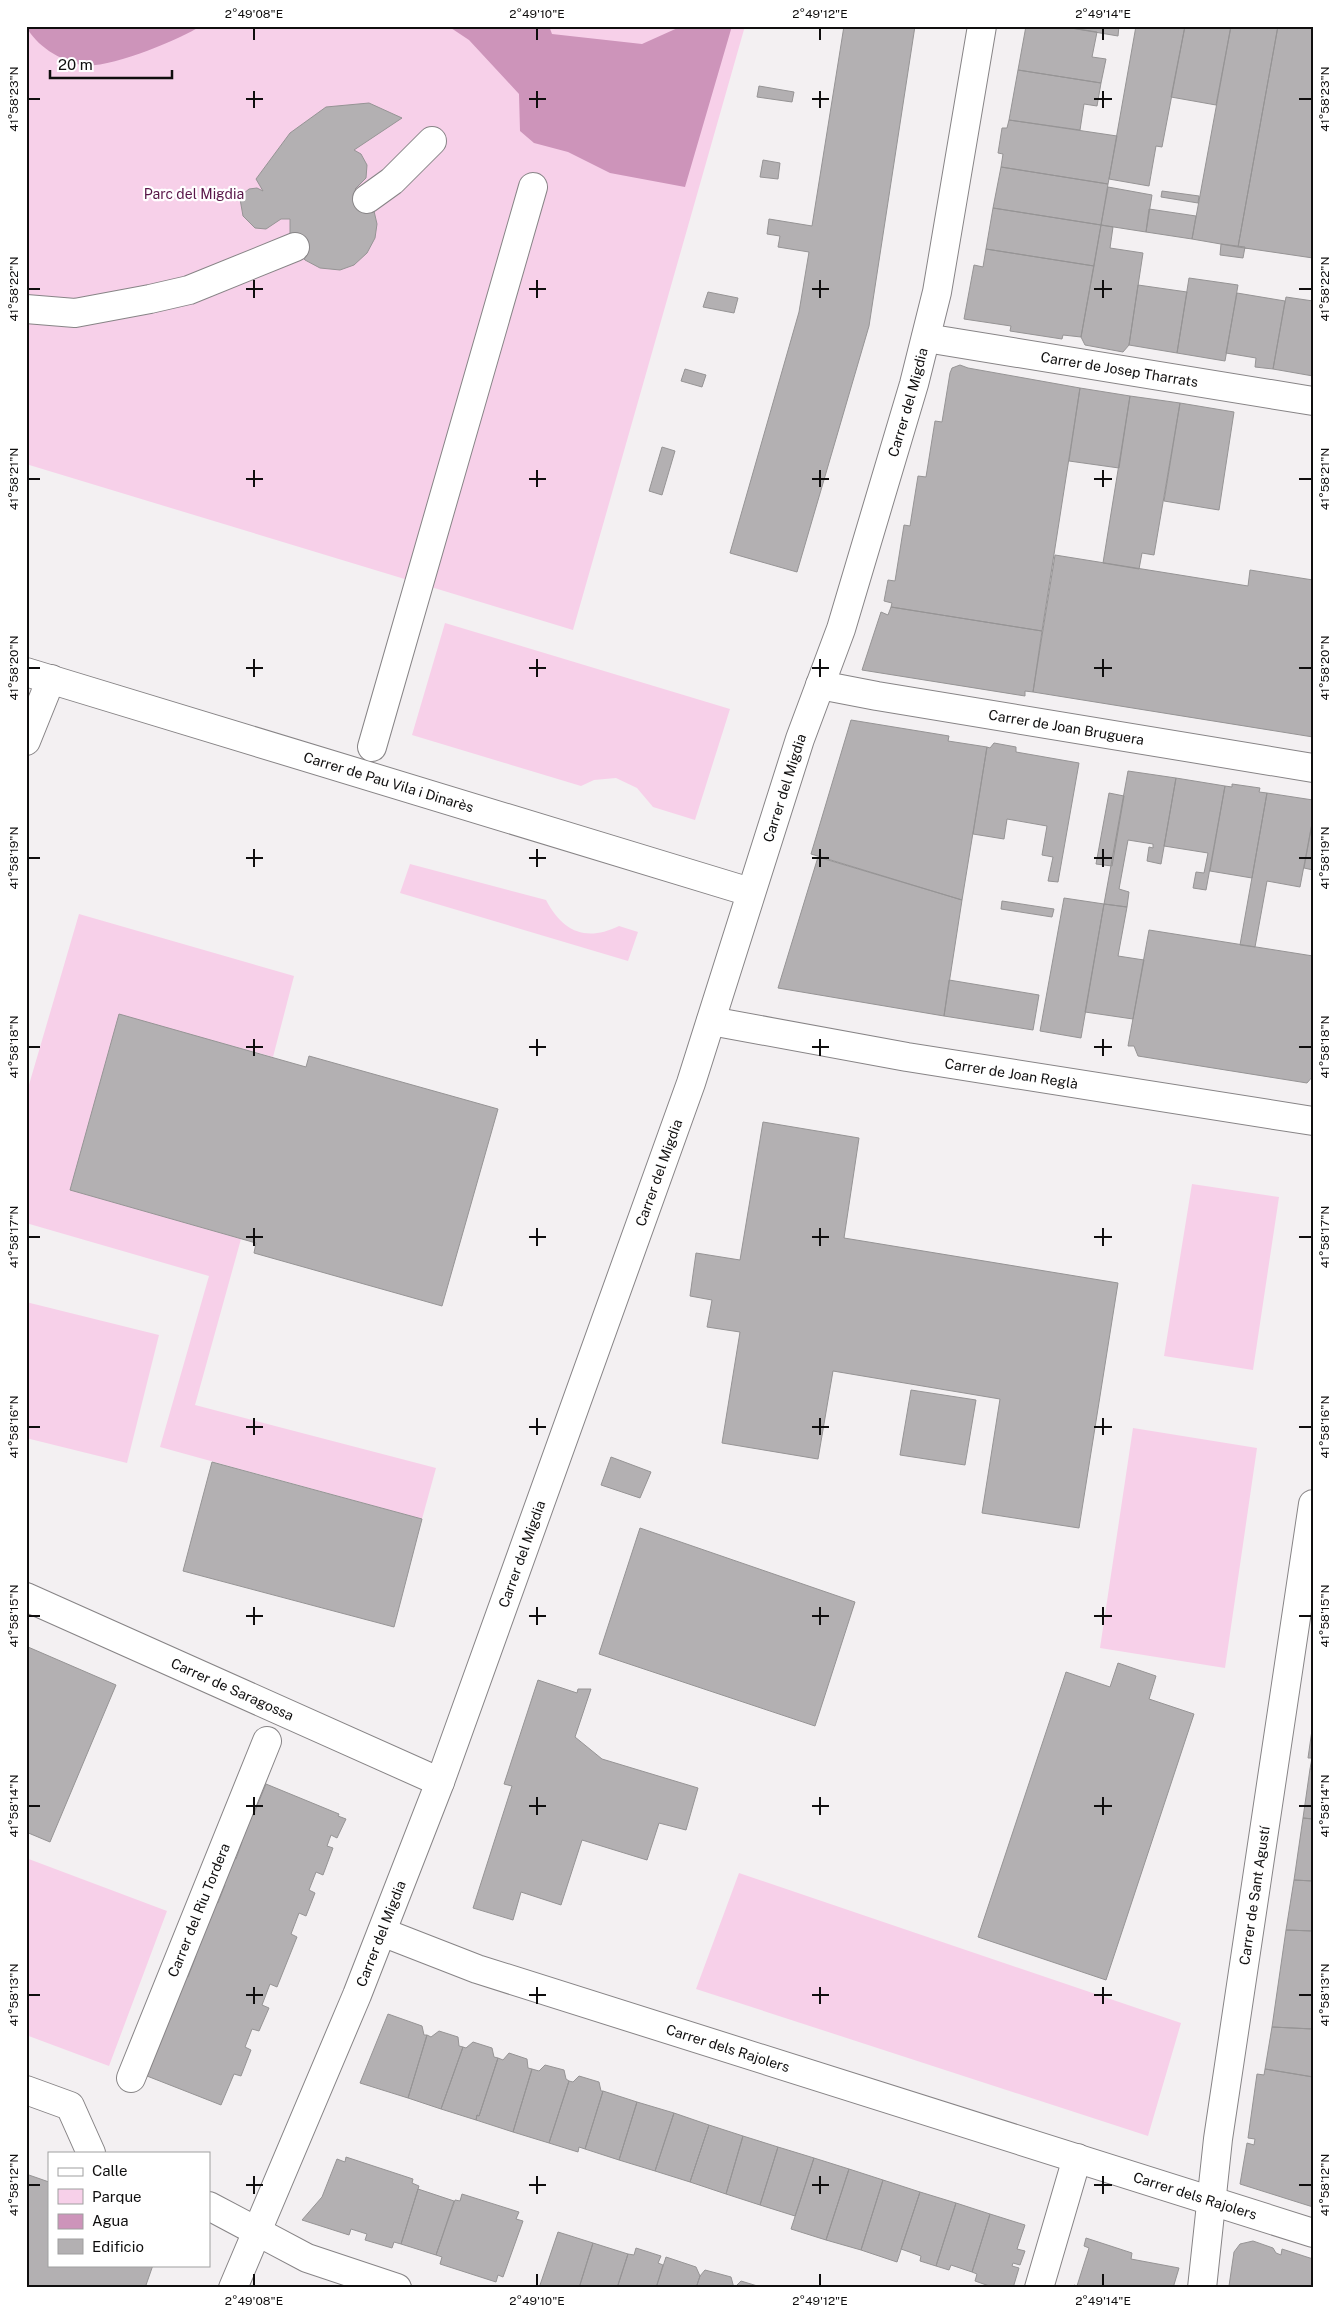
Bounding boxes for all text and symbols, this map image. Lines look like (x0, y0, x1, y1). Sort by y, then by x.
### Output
text: 2°49'08"E (225, 7, 283, 21)
text: 2°49'10"E (509, 7, 565, 21)
text: 2°49'12"E (792, 7, 848, 21)
text: 2°49'14"E (1075, 7, 1131, 21)
scale bar (50, 48, 172, 80)
text: 20 m (58, 56, 93, 73)
text: 41°58'23"N (7, 66, 21, 132)
text: 41°58'23"N (1318, 66, 1332, 132)
park label: Parc del Migdia (144, 186, 244, 202)
text: 41°58'22"N (7, 257, 21, 321)
text: 41°58'22"N (1318, 257, 1332, 321)
street label: Carrer del Migdia (885, 346, 931, 459)
street label: Carrer de Josep Tharrats (1040, 349, 1199, 390)
text: 41°58'21"N (7, 448, 21, 510)
text: 41°58'21"N (1318, 448, 1332, 510)
text: 41°58'20"N (7, 635, 21, 701)
text: 41°58'20"N (1318, 635, 1332, 701)
street label: Carrer de Joan Bruguera (987, 707, 1145, 748)
street label: Carrer del Migdia (760, 731, 809, 844)
street label: Carrer de Pau Vila i Dinarès (302, 749, 476, 816)
text: 41°58'19"N (7, 827, 21, 889)
text: 41°58'19"N (1318, 827, 1332, 889)
text: 41°58'18"N (7, 1015, 21, 1079)
text: 41°58'18"N (1318, 1015, 1332, 1079)
street label: Carrer de Joan Reglà (944, 1055, 1079, 1092)
street label: Carrer del Migdia (632, 1117, 685, 1229)
text: 41°58'17"N (7, 1206, 21, 1268)
text: 41°58'17"N (1318, 1206, 1332, 1268)
text: 41°58'16"N (7, 1396, 21, 1458)
text: 41°58'16"N (1318, 1396, 1332, 1458)
street label: Carrer del Migdia (495, 1498, 548, 1610)
text: 41°58'15"N (7, 1584, 21, 1648)
text: 41°58'15"N (1318, 1584, 1332, 1648)
street label: Carrer de Saragossa (168, 1655, 296, 1724)
text: 41°58'14"N (7, 1775, 21, 1838)
text: 41°58'14"N (1318, 1775, 1332, 1838)
street label: Carrer de Sant Agustí (1236, 1824, 1273, 1966)
street label: Carrer del Riu Tordera (165, 1841, 233, 1979)
street label: Carrer del Migdia (353, 1878, 409, 1989)
text: 41°58'13"N (7, 1963, 21, 2027)
text: 41°58'13"N (1318, 1963, 1332, 2027)
street label: Carrer dels Rajolers (664, 2021, 792, 2075)
legend (48, 2152, 210, 2266)
text: 41°58'12"N (7, 2154, 21, 2216)
text: 41°58'12"N (1318, 2154, 1332, 2216)
text: Calle (92, 2162, 128, 2179)
street label: Carrer dels Rajolers (1131, 2169, 1259, 2223)
text: Parque (92, 2188, 142, 2205)
text: Agua (92, 2212, 129, 2229)
text: Edificio (92, 2238, 144, 2255)
text: 2°49'08"E (225, 2294, 283, 2308)
text: 2°49'10"E (509, 2294, 565, 2308)
text: 2°49'12"E (792, 2294, 848, 2308)
text: 2°49'14"E (1075, 2294, 1131, 2308)

